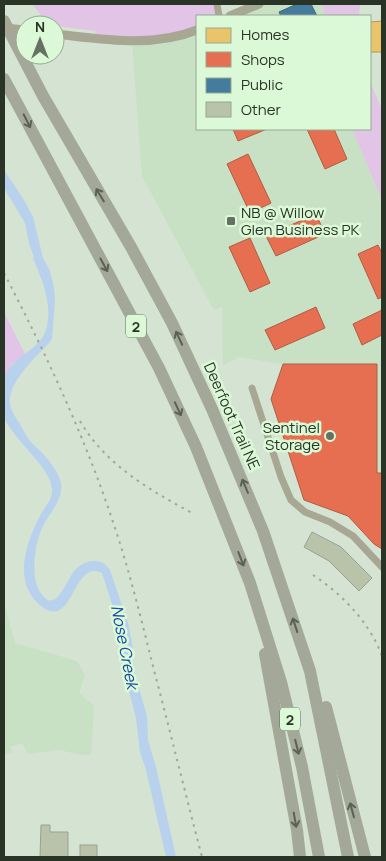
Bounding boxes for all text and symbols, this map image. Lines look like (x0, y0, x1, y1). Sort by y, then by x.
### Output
north arrow (15, 15, 65, 65)
legend (196, 15, 371, 130)
text: N (35, 17, 45, 36)
text: Homes (241, 24, 290, 45)
text: Shops (241, 49, 285, 70)
text: Public (241, 74, 283, 95)
text: Other (241, 99, 282, 120)
one-way arrow (22, 114, 32, 129)
one-way arrow (95, 189, 105, 203)
place label: NB @ Willow Glen Business PK (241, 202, 359, 240)
marker: NB @ Willow Glen Business PK (225, 215, 237, 227)
one-way arrow (99, 257, 109, 271)
road number: 2 (126, 314, 146, 338)
one-way arrow (173, 331, 183, 346)
street label: Deerfoot Trail NE (199, 359, 265, 473)
one-way arrow (174, 401, 183, 416)
place label: Sentinel Storage (263, 417, 320, 455)
marker: Sentinel Storage (324, 430, 336, 442)
one-way arrow (239, 479, 249, 494)
one-way arrow (237, 551, 246, 566)
water label: Nose Creek (106, 603, 144, 693)
one-way arrow (289, 617, 299, 633)
road number: 2 (280, 708, 300, 731)
one-way arrow (293, 739, 302, 755)
one-way arrow (347, 803, 356, 819)
one-way arrow (291, 811, 301, 827)

